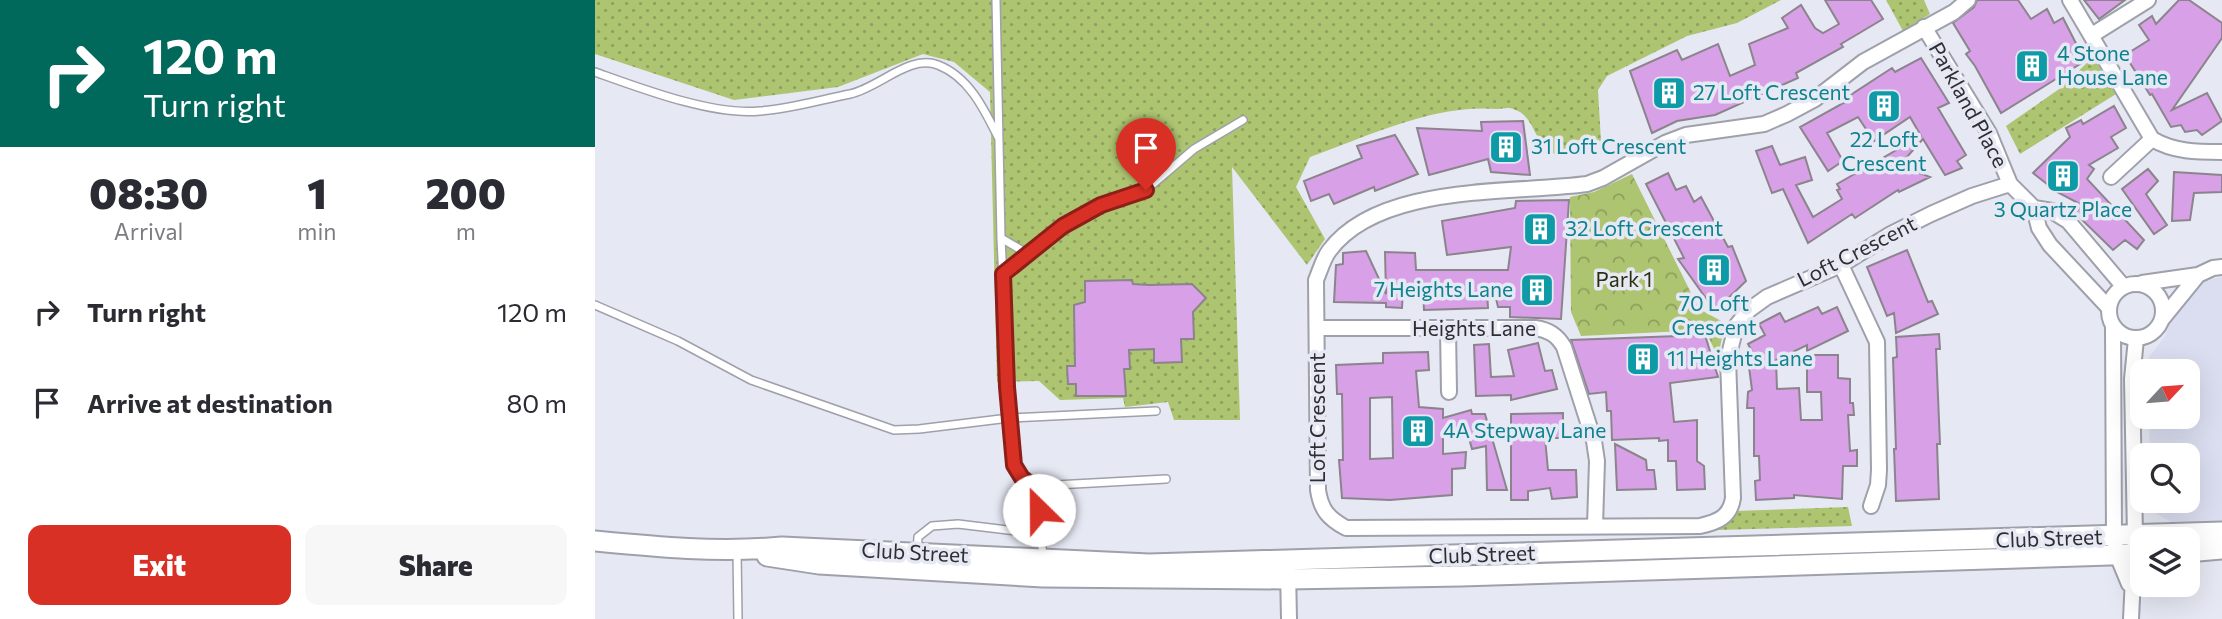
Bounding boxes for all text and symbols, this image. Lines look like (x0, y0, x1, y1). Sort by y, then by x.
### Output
text: 120 m (143, 24, 277, 84)
icon: right (28, 28, 119, 119)
street label: Parkland Place (1925, 37, 2014, 171)
place label: 4 Stone House Lane (2057, 40, 2168, 89)
building icon: 4 Stone House Lane (2013, 47, 2051, 85)
building icon: 27 Loft Crescent (1650, 74, 1688, 112)
place label: 27 Loft Crescent (1693, 79, 1850, 104)
text: Turn right (143, 84, 286, 124)
building icon: 22 Loft Crescent (1865, 87, 1903, 125)
pin (1116, 118, 1176, 190)
place label: 22 Loft Crescent (1841, 126, 1927, 175)
building icon: 31 Loft Crescent (1487, 128, 1525, 166)
icon: arrive (1127, 129, 1165, 167)
place label: 31 Loft Crescent (1531, 133, 1686, 158)
building icon: 3 Quartz Place (2044, 157, 2082, 195)
text: 08:30 (89, 166, 208, 218)
text: 1 (307, 166, 327, 218)
text: 200 (426, 166, 506, 218)
place label: 3 Quartz Place (1994, 196, 2132, 221)
building icon: 32 Loft Crescent (1521, 210, 1559, 248)
street label: Loft Crescent (1793, 210, 1920, 291)
place label: 32 Loft Crescent (1565, 215, 1723, 240)
text: Arrival (114, 217, 183, 245)
text: min (297, 217, 337, 245)
text: m (456, 217, 476, 245)
building icon: 70 Loft Crescent (1695, 251, 1733, 289)
park label: Park 1 (1596, 266, 1652, 291)
building icon: 7 Heights Lane (1518, 271, 1556, 309)
place label: 7 Heights Lane (1374, 276, 1513, 301)
place label: 70 Loft Crescent (1671, 290, 1757, 339)
icon: right (28, 293, 66, 331)
text: Turn right (87, 296, 206, 327)
text: 120 m (497, 296, 567, 327)
street label: Heights Lane (1412, 315, 1536, 340)
building icon: 11 Heights Lane (1624, 340, 1662, 378)
place label: 11 Heights Lane (1667, 345, 1813, 370)
street label: Loft Crescent (1304, 353, 1329, 483)
north arrow (2130, 359, 2200, 429)
map controls (2130, 359, 2200, 597)
icon: arrive (28, 384, 66, 422)
text: Arrive at destination (87, 387, 333, 418)
text: 80 m (507, 387, 567, 418)
building icon: 4A Stepway Lane (1399, 412, 1437, 450)
place label: 4A Stepway Lane (1443, 417, 1606, 442)
button: search (2130, 443, 2200, 513)
position arrow (1002, 473, 1076, 547)
street label: Club Street (1995, 523, 2103, 552)
button: Exit (28, 525, 291, 605)
button: Share (305, 525, 567, 605)
button: layers (2130, 527, 2200, 597)
street label: Club Street (861, 536, 969, 567)
street label: Club Street (1428, 539, 1536, 568)

